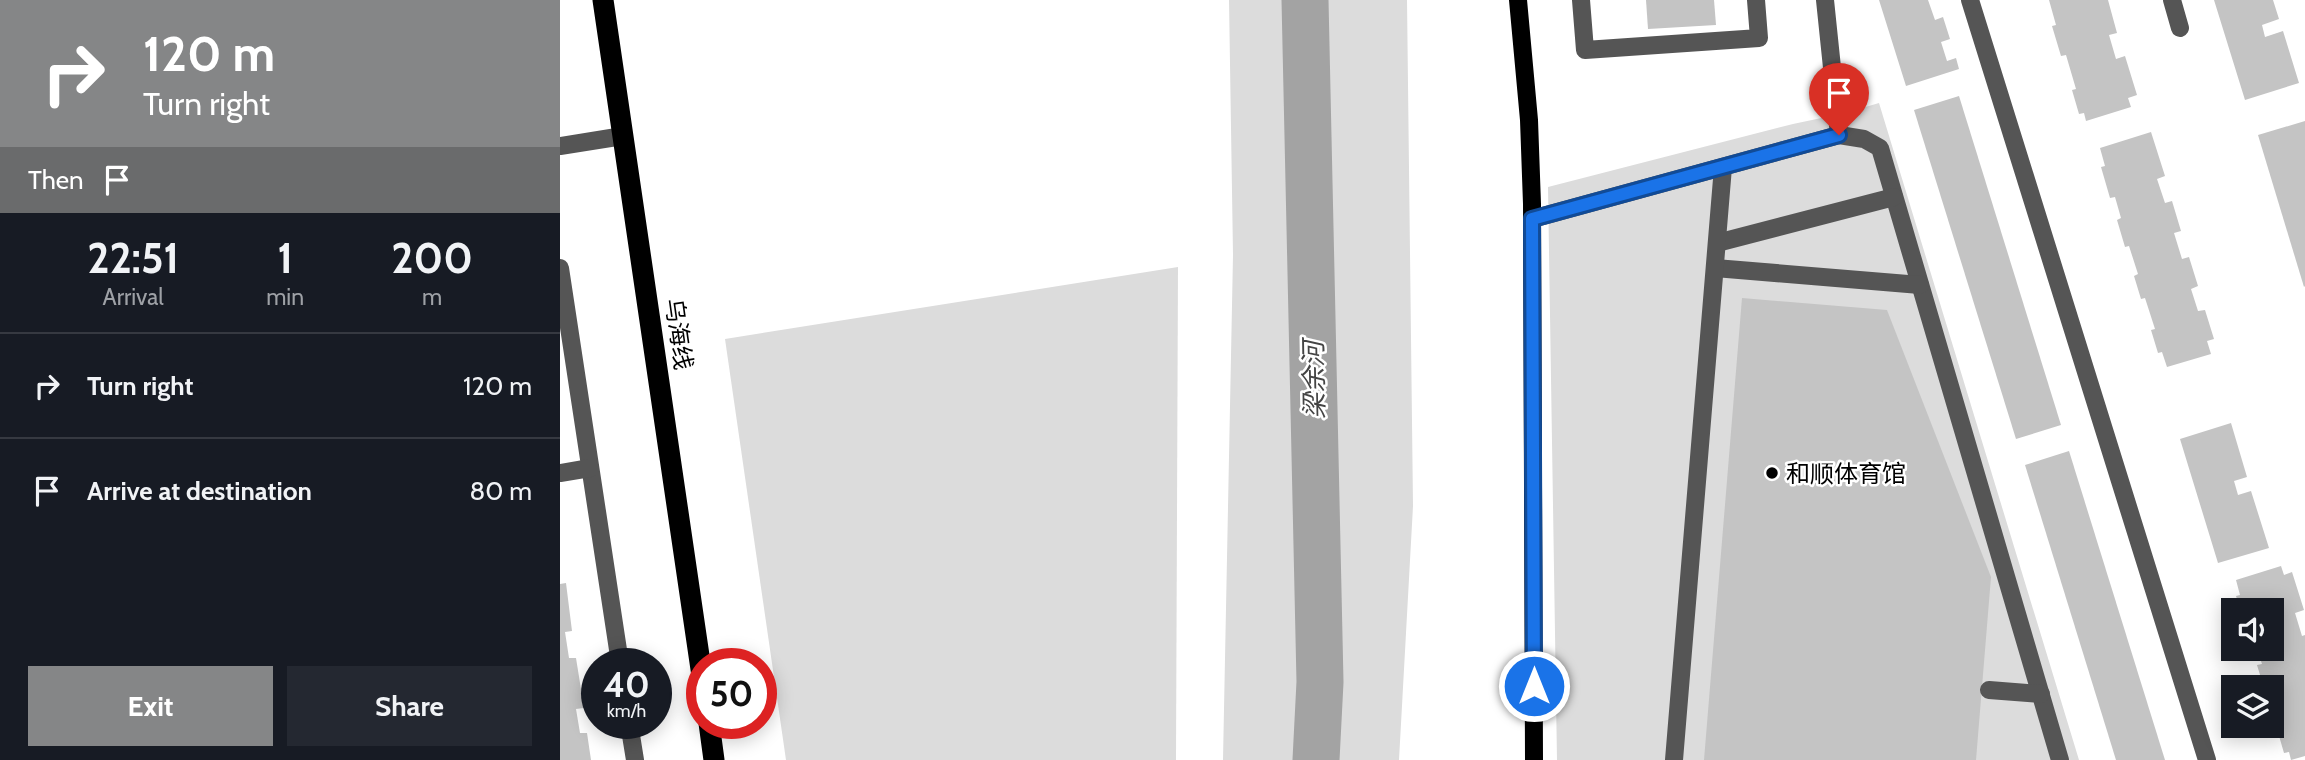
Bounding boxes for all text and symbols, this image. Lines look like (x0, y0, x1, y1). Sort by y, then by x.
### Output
text: 120 m (143, 24, 275, 83)
icon: right (28, 28, 119, 119)
pin (1809, 63, 1869, 135)
icon: arrive (1820, 74, 1858, 112)
text: Turn right (143, 84, 270, 123)
icon: arrive (98, 161, 136, 199)
text: Then (28, 164, 84, 196)
text: 22:51 (87, 232, 179, 284)
text: 1 (277, 232, 293, 284)
text: 200 (391, 232, 473, 284)
text: Arrival (102, 283, 164, 311)
text: min (266, 283, 304, 311)
text: m (422, 283, 442, 311)
street label: 乌海线 (660, 296, 698, 372)
water label: 梁余河 (1297, 336, 1331, 419)
icon: right (28, 367, 66, 405)
text: Turn right (87, 370, 193, 402)
text: 120 m (463, 370, 532, 402)
place label: 和顺体育馆 (1786, 459, 1906, 488)
marker: 和顺体育馆 (1764, 465, 1780, 481)
icon: arrive (28, 472, 66, 510)
text: Arrive at destination (87, 475, 312, 507)
text: 80 m (469, 475, 532, 507)
map controls (2221, 598, 2284, 738)
button: sound (2221, 598, 2284, 661)
speed limit sign: 50 (686, 648, 777, 739)
position arrow (1497, 649, 1571, 723)
text: 40 (603, 663, 650, 706)
button: Exit (28, 666, 273, 746)
button: Share (287, 666, 532, 746)
button: layers (2221, 675, 2284, 738)
text: km/h (607, 700, 646, 722)

